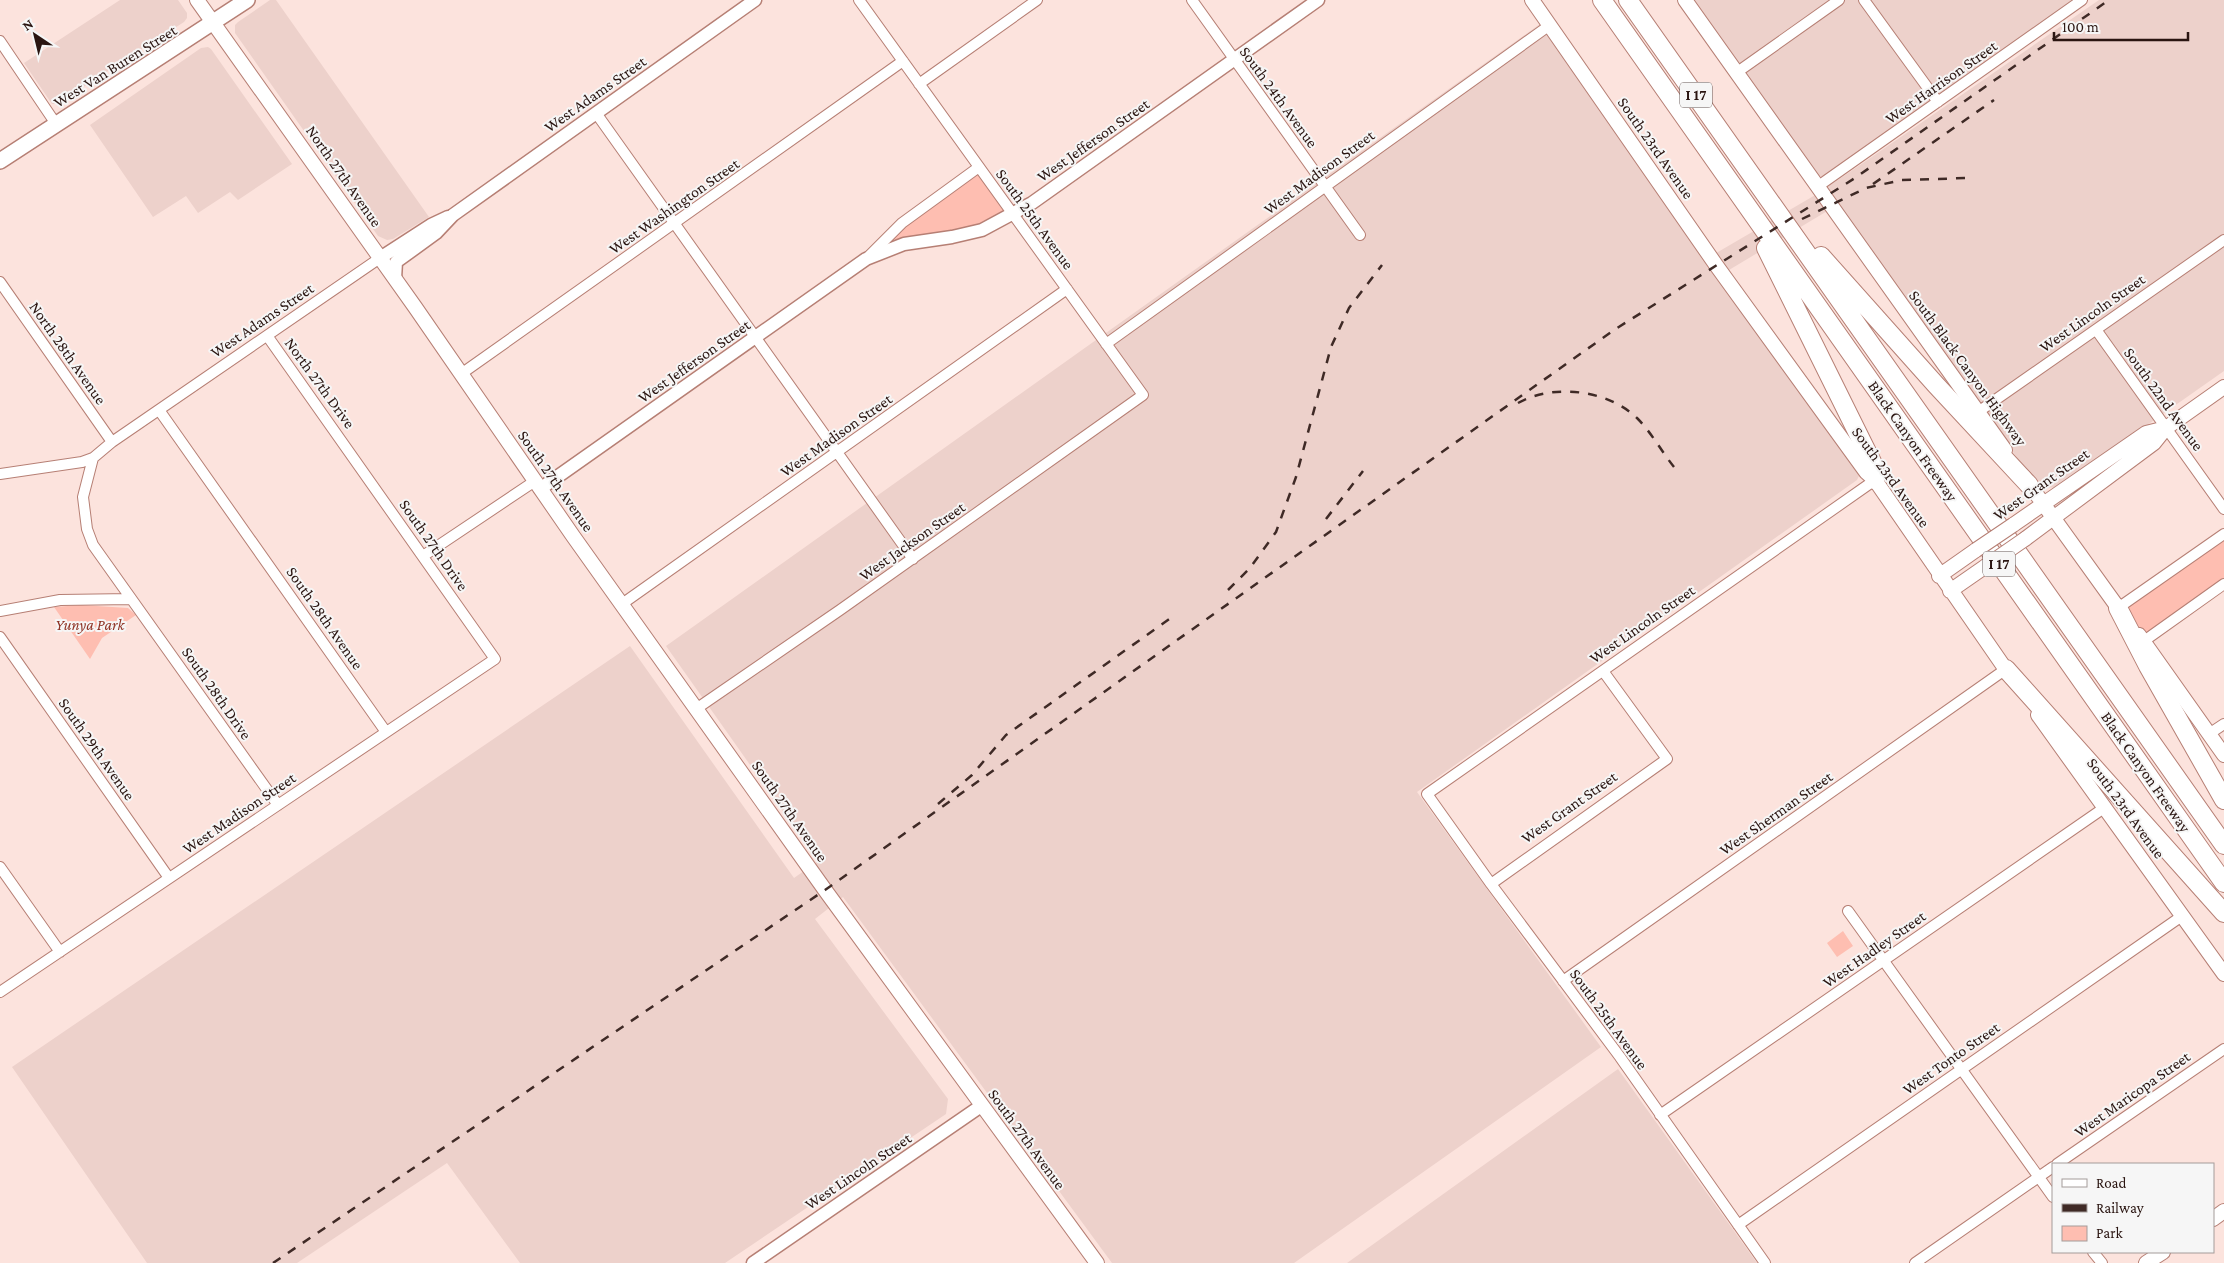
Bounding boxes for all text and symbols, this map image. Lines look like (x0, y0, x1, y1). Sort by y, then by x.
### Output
north arrow (10, 10, 60, 60)
scale bar (2054, 10, 2188, 42)
text: N (19, 15, 36, 34)
text: 100 m (2062, 19, 2099, 35)
street label: West Van Buren Street (50, 21, 180, 111)
street label: West Harrison Street (1882, 37, 2001, 127)
street label: South 24th Avenue (1237, 43, 1321, 151)
street label: West Adams Street (541, 52, 650, 135)
road number: I 17 (1680, 82, 1712, 108)
street label: South 23rd Avenue (1615, 94, 1697, 202)
street label: West Jefferson Street (1034, 95, 1153, 186)
street label: North 27th Avenue (303, 122, 385, 230)
street label: West Madison Street (1261, 126, 1378, 218)
street label: West Washington Street (606, 154, 743, 258)
street label: South 25th Avenue (993, 166, 1077, 272)
street label: West Lincoln Street (2036, 270, 2148, 356)
street label: West Adams Street (207, 279, 317, 361)
street label: South Black Canyon Highway (1905, 287, 2030, 450)
street label: North 28th Avenue (26, 299, 110, 407)
street label: West Jefferson Street (635, 316, 754, 407)
street label: North 27th Drive (282, 335, 358, 431)
street label: South 22nd Avenue (2121, 344, 2207, 454)
street label: Black Canyon Freeway (1864, 377, 1961, 506)
street label: West Madison Street (777, 390, 896, 480)
street label: South 23rd Avenue (1849, 424, 1933, 530)
street label: South 27th Avenue (515, 427, 597, 535)
street label: West Grant Street (1990, 444, 2093, 523)
street label: South 27th Drive (396, 496, 472, 594)
street label: West Jackson Street (856, 498, 969, 585)
road number: I 17 (1983, 552, 2015, 576)
street label: South 28th Avenue (283, 564, 367, 672)
street label: West Lincoln Street (1586, 581, 1698, 667)
park label: Yunya Park (56, 616, 125, 634)
street label: South 28th Drive (179, 644, 255, 742)
street label: South 29th Avenue (55, 695, 139, 803)
street label: Black Canyon Freeway (2097, 708, 2194, 837)
street label: South 23rd Avenue (2084, 755, 2168, 861)
street label: South 27th Avenue (749, 757, 831, 865)
street label: West Grant Street (1518, 767, 1621, 846)
street label: West Sherman Street (1716, 767, 1836, 858)
street label: West Madison Street (179, 769, 299, 857)
street label: West Hadley Street (1820, 907, 1930, 991)
street label: South 25th Avenue (1567, 966, 1651, 1072)
street label: West Tonto Street (1899, 1018, 2003, 1098)
street label: West Maricopa Street (2071, 1047, 2194, 1141)
street label: South 27th Avenue (985, 1086, 1069, 1192)
street label: West Lincoln Street (802, 1129, 915, 1213)
legend (2052, 1163, 2214, 1253)
text: Road (2096, 1175, 2127, 1191)
text: Railway (2096, 1200, 2144, 1217)
text: Park (2096, 1225, 2123, 1241)

